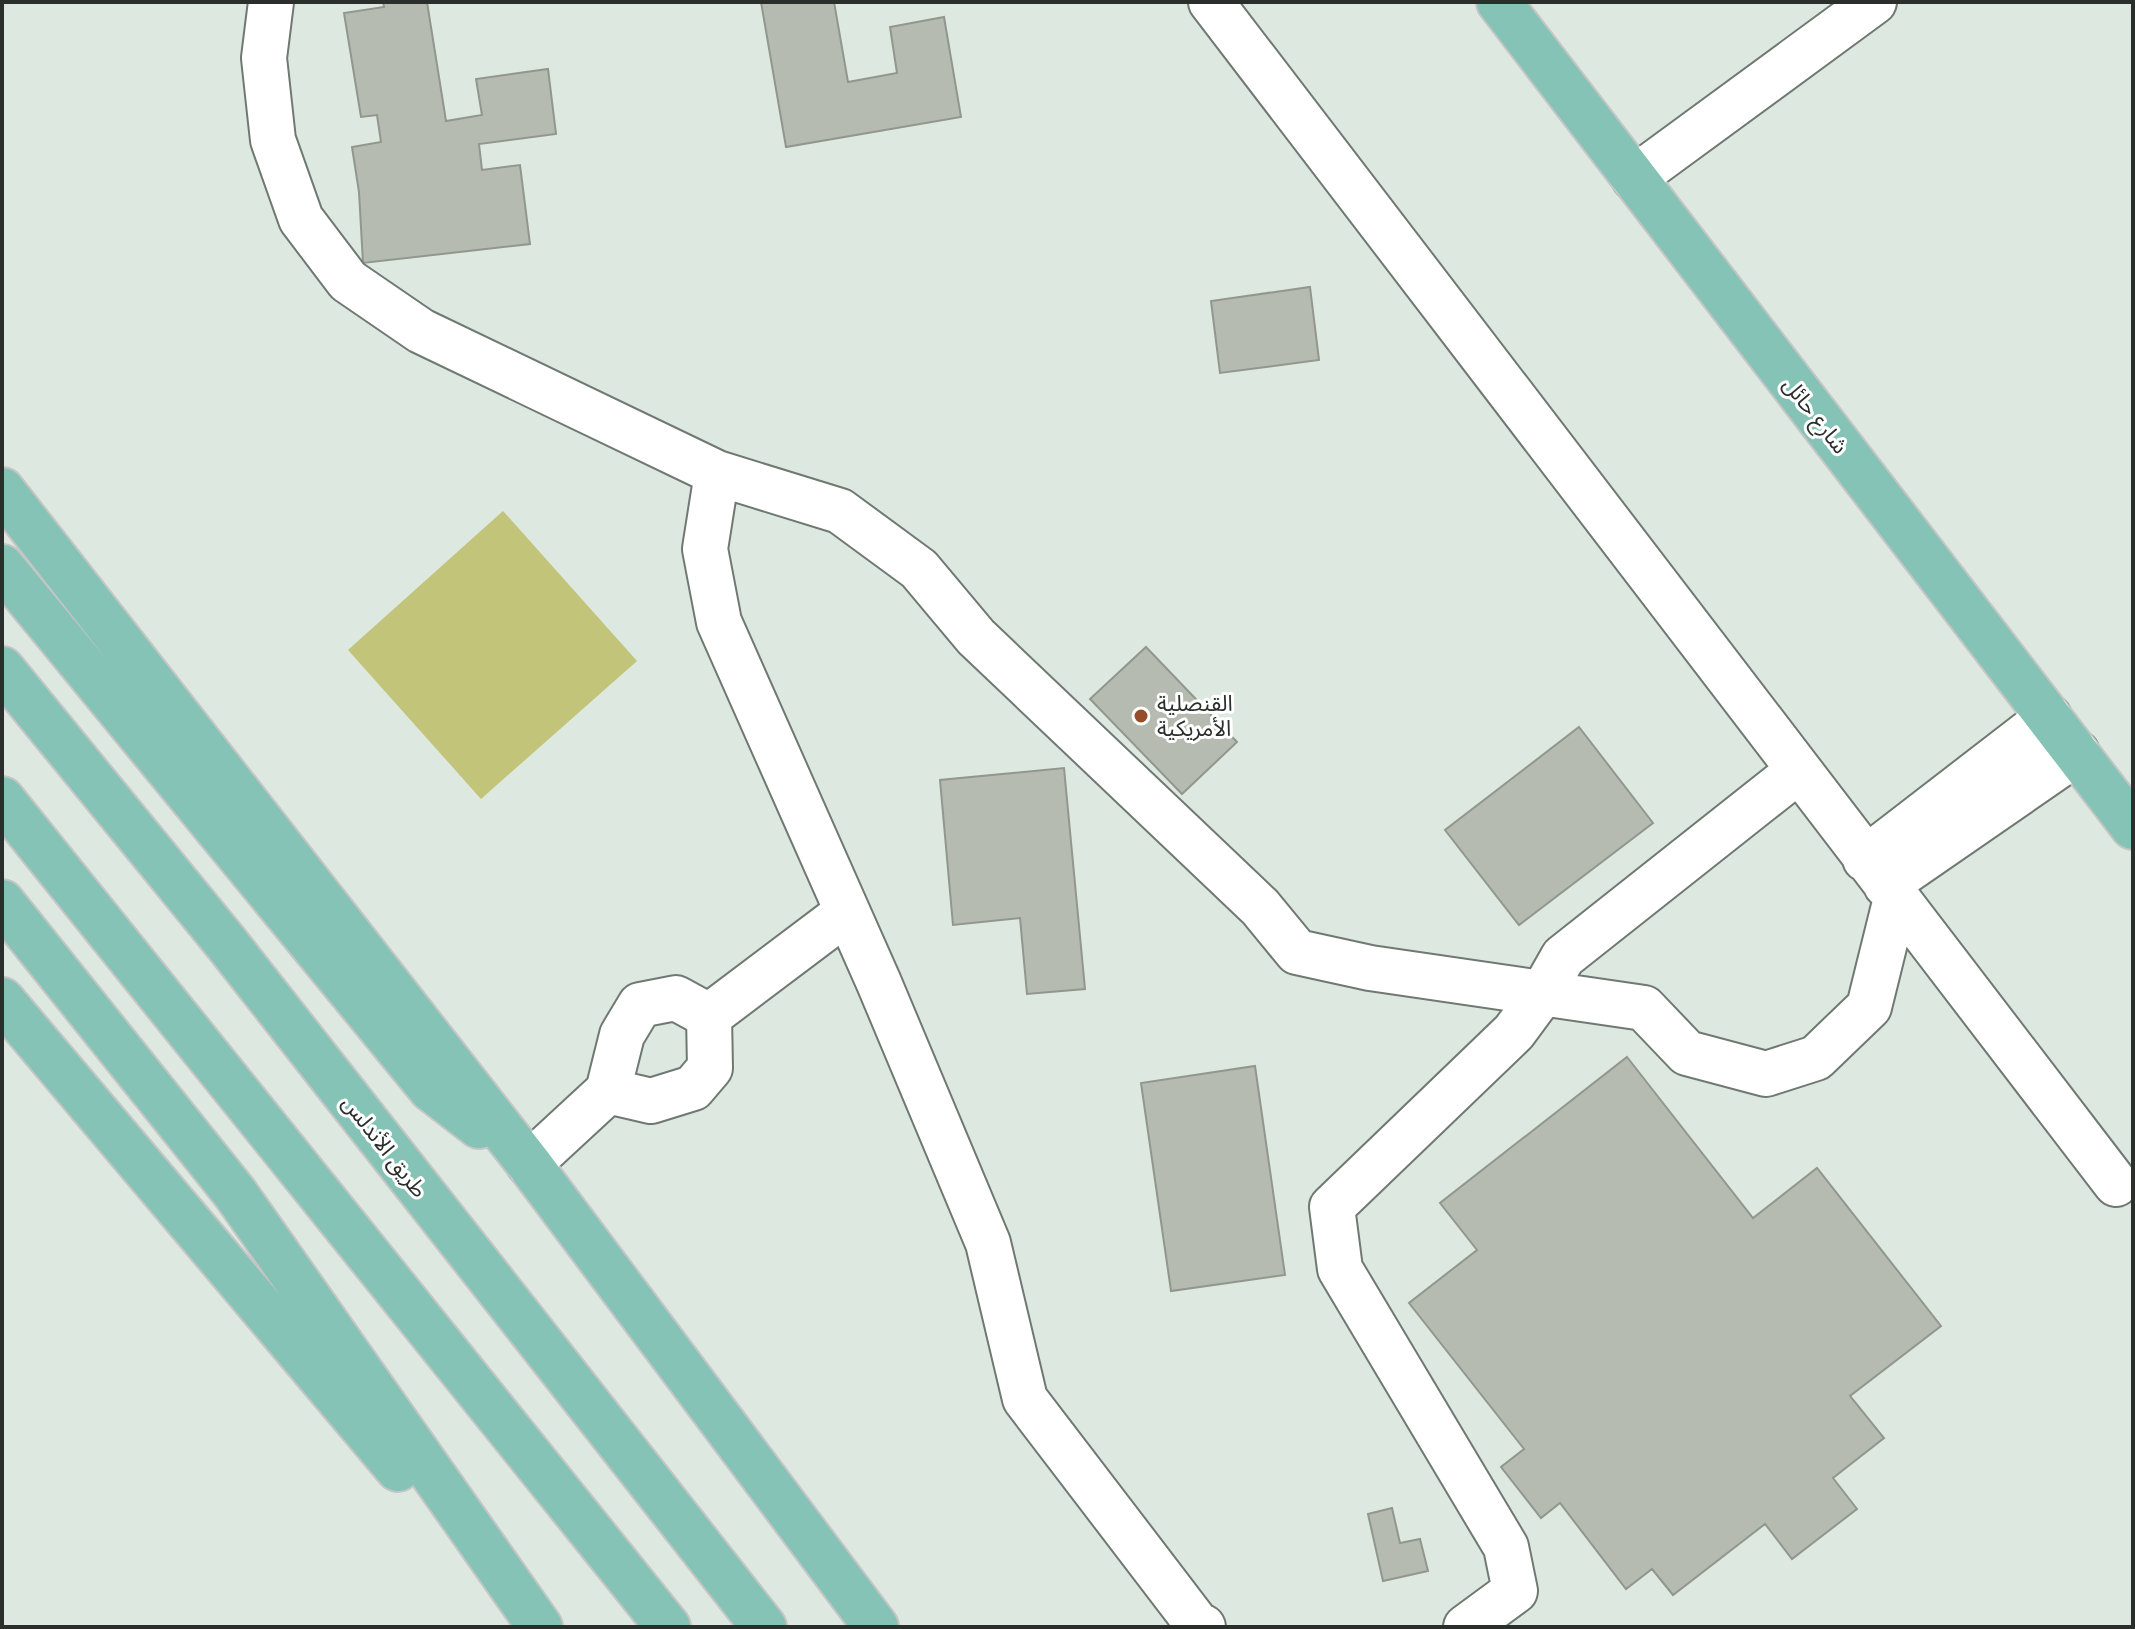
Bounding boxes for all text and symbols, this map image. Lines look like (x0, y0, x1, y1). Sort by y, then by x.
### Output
street label: شارع حائل (1775, 372, 1854, 461)
place label: القنصلية الأمريكية (1157, 690, 1233, 742)
marker: القنصلية الأمريكية (1132, 707, 1150, 725)
street label: طريق الأندلس (336, 1090, 433, 1203)

